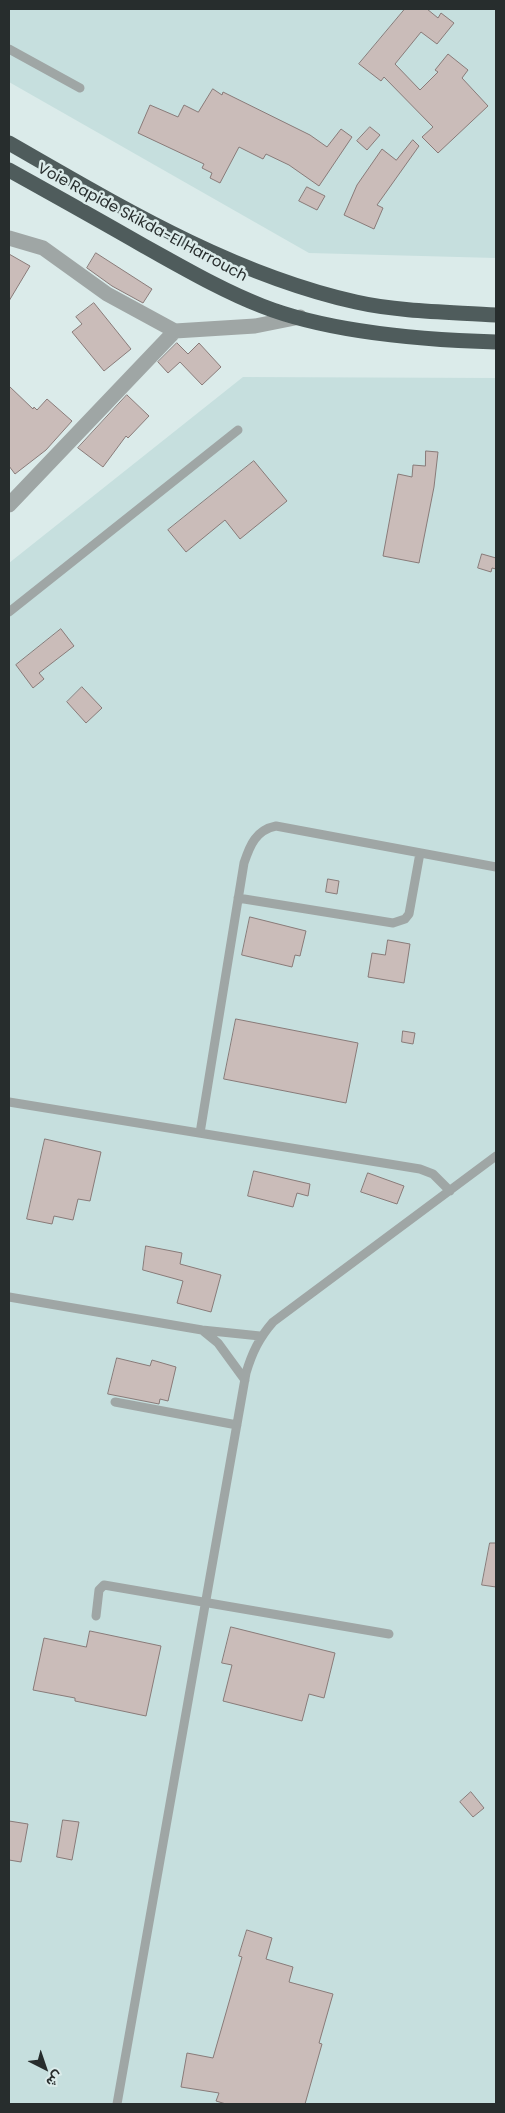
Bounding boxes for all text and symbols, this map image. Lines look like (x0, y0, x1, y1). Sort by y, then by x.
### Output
street label: Voie Rapide Skikda-El Harrouch (34, 160, 250, 286)
north arrow (20, 2043, 70, 2093)
text: ش (42, 2066, 68, 2092)

